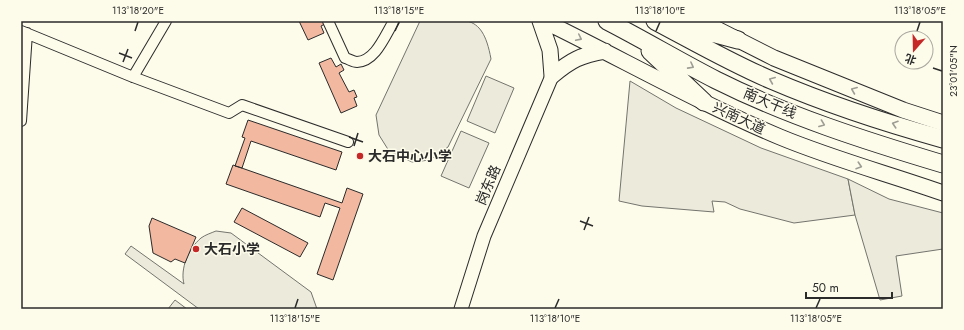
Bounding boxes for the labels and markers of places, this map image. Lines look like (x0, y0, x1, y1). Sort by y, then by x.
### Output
place label: 大石中心小学 (368, 146, 452, 166)
marker: 大石中心小学 (355, 151, 365, 161)
place label: 大石小学 (204, 239, 260, 259)
marker: 大石小学 (191, 244, 201, 254)

